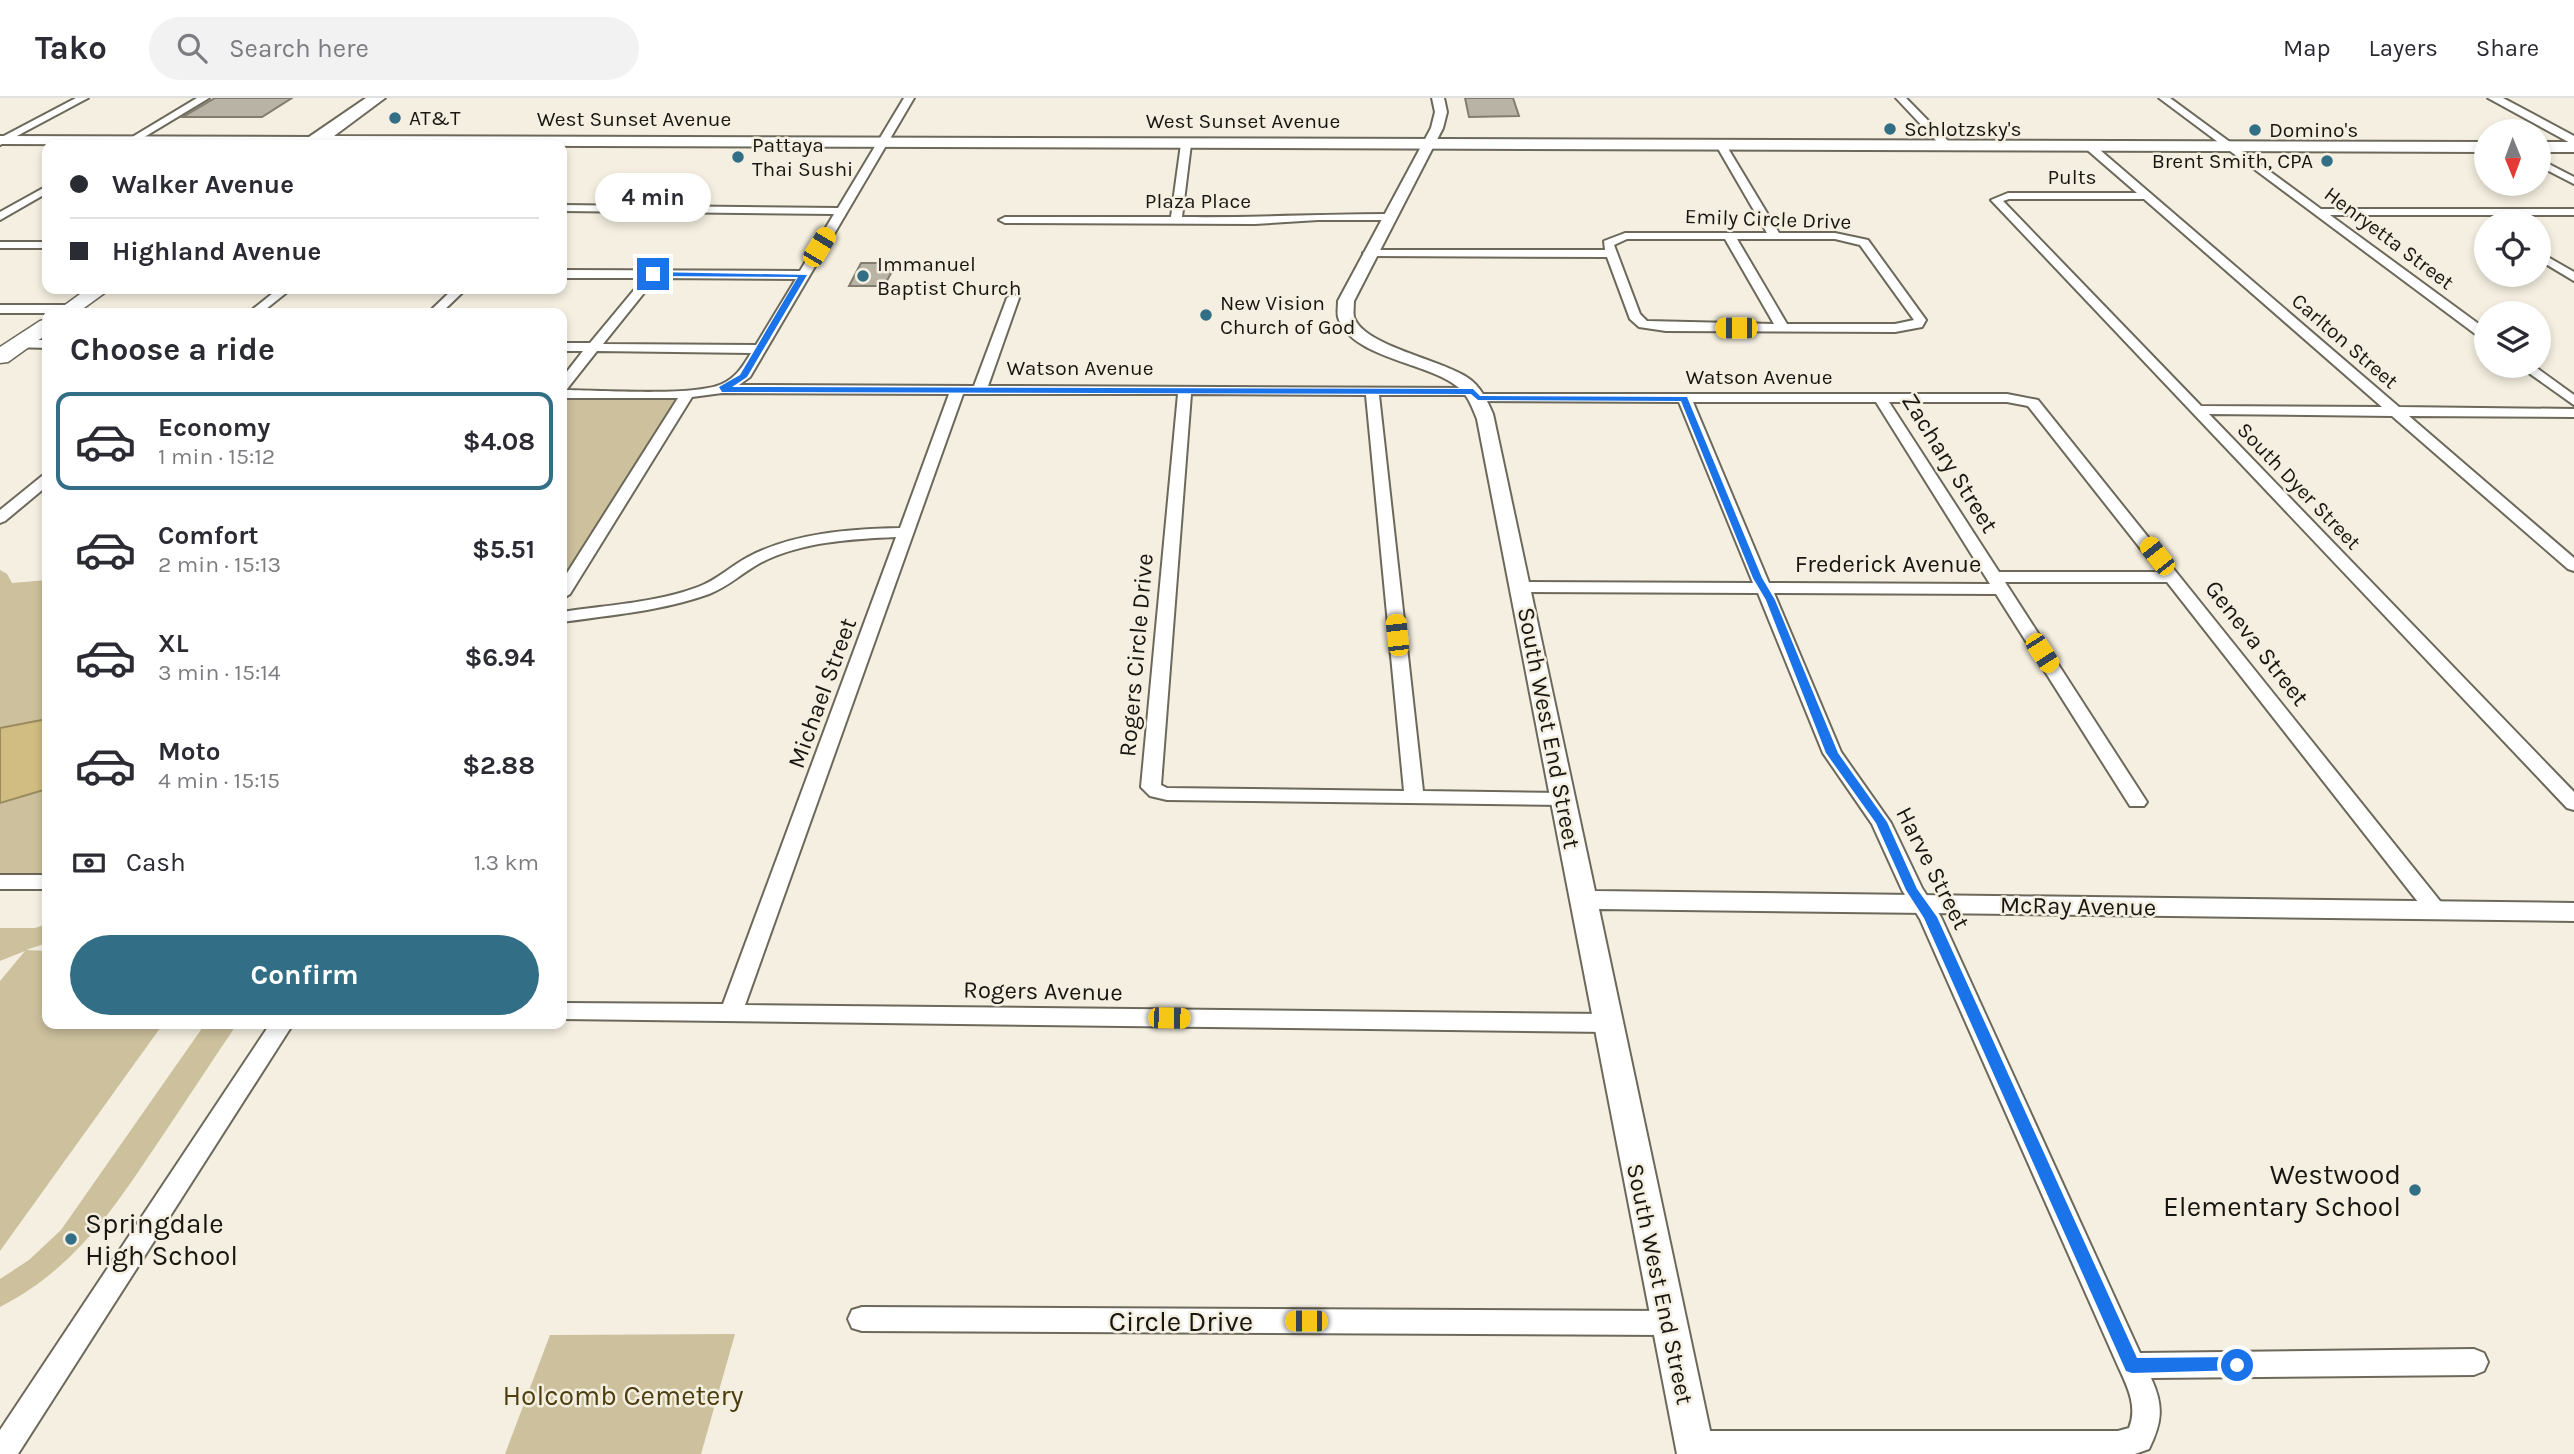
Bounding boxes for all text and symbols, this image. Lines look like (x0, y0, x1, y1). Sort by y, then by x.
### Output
search box (149, 17, 639, 80)
text: Tako (35, 29, 107, 67)
icon: search (173, 29, 211, 67)
text: Search here (229, 33, 369, 64)
text: Map (2283, 34, 2331, 62)
text: Layers (2369, 34, 2438, 62)
text: Share (2476, 34, 2539, 62)
place label: AT&T (409, 106, 461, 130)
street label: West Sunset Avenue (537, 107, 731, 131)
street label: West Sunset Avenue (1146, 109, 1340, 133)
marker: AT&T (387, 110, 403, 126)
place label: Schlotzsky's (1904, 117, 2022, 141)
place label: Domino's (2269, 118, 2358, 142)
north arrow (2474, 119, 2552, 196)
map controls (2474, 119, 2551, 378)
marker: Schlotzsky's (1882, 121, 1898, 137)
marker: Domino's (2247, 122, 2263, 138)
place label: Pattaya Thai Sushi (752, 133, 853, 181)
marker: Pattaya Thai Sushi (730, 149, 746, 165)
place label: Brent Smith, CPA (2152, 149, 2313, 173)
marker: Brent Smith, CPA (2319, 153, 2335, 169)
street label: Pults (2047, 165, 2097, 189)
text: Walker Avenue (112, 169, 294, 200)
callout: 4 min (595, 172, 711, 222)
street label: Henryetta Street (2320, 182, 2458, 294)
text: 4 min (621, 184, 685, 211)
street label: Plaza Place (1145, 189, 1251, 213)
street label: Emily Circle Drive (1684, 204, 1852, 234)
button: locate (2474, 210, 2551, 287)
car (800, 224, 839, 270)
text: Highland Avenue (112, 236, 321, 267)
place label: Immanuel Baptist Church (877, 252, 1021, 300)
route end (637, 258, 669, 290)
marker: Immanuel Baptist Church (855, 268, 871, 284)
street label: Carlton Street (2287, 288, 2403, 394)
place label: New Vision Church of God (1220, 291, 1355, 339)
button: layers (2474, 301, 2551, 378)
marker: New Vision Church of God (1198, 307, 1214, 323)
car (1716, 318, 1758, 339)
text: Choose a ride (70, 331, 275, 368)
street label: Watson Avenue (1007, 356, 1153, 380)
street label: Watson Avenue (1686, 365, 1832, 389)
street label: Zachary Street (1896, 388, 2004, 538)
icon: car (74, 410, 137, 473)
text: Economy (158, 412, 270, 443)
street label: South Dyer Street (2232, 418, 2366, 555)
text: $4.08 (463, 426, 535, 457)
text: 1 min · 15:12 (158, 443, 275, 470)
icon: car (74, 518, 137, 581)
text: Comfort (158, 520, 259, 551)
car (2136, 533, 2179, 579)
text: $5.51 (472, 534, 535, 565)
street label: Frederick Avenue (1795, 550, 1981, 578)
text: 2 min · 15:13 (158, 551, 281, 578)
street label: Rogers Circle Drive (1113, 552, 1159, 758)
street label: Geneva Street (2199, 575, 2315, 711)
street label: South West End Street (1512, 605, 1586, 851)
car (1385, 613, 1410, 657)
street label: Michael Street (782, 614, 862, 772)
icon: car (74, 626, 137, 689)
text: XL (158, 628, 189, 659)
car (2022, 630, 2063, 676)
text: $6.94 (464, 642, 535, 673)
text: 3 min · 15:14 (158, 659, 281, 686)
icon: car (74, 734, 137, 797)
text: Moto (158, 736, 220, 767)
text: $2.88 (462, 750, 535, 781)
text: 4 min · 15:15 (158, 767, 280, 794)
street label: Harve Street (1890, 802, 1976, 934)
icon: cash (70, 844, 108, 882)
text: Cash (126, 847, 186, 878)
text: 1.3 km (474, 849, 539, 876)
street label: McRay Avenue (2000, 891, 2156, 921)
button: Confirm (70, 935, 539, 1015)
street label: Rogers Avenue (963, 976, 1123, 1006)
car (1148, 1007, 1191, 1029)
place label: Westwood Elementary School (2163, 1158, 2401, 1223)
street label: South West End Street (1621, 1161, 1699, 1407)
marker: Westwood Elementary School (2407, 1182, 2423, 1198)
place label: Springdale High School (85, 1207, 238, 1272)
marker: Springdale High School (63, 1231, 79, 1247)
street label: Circle Drive (1109, 1305, 1253, 1338)
car (1286, 1311, 1328, 1332)
route start (2221, 1349, 2253, 1381)
park label: Holcomb Cemetery (502, 1379, 744, 1412)

